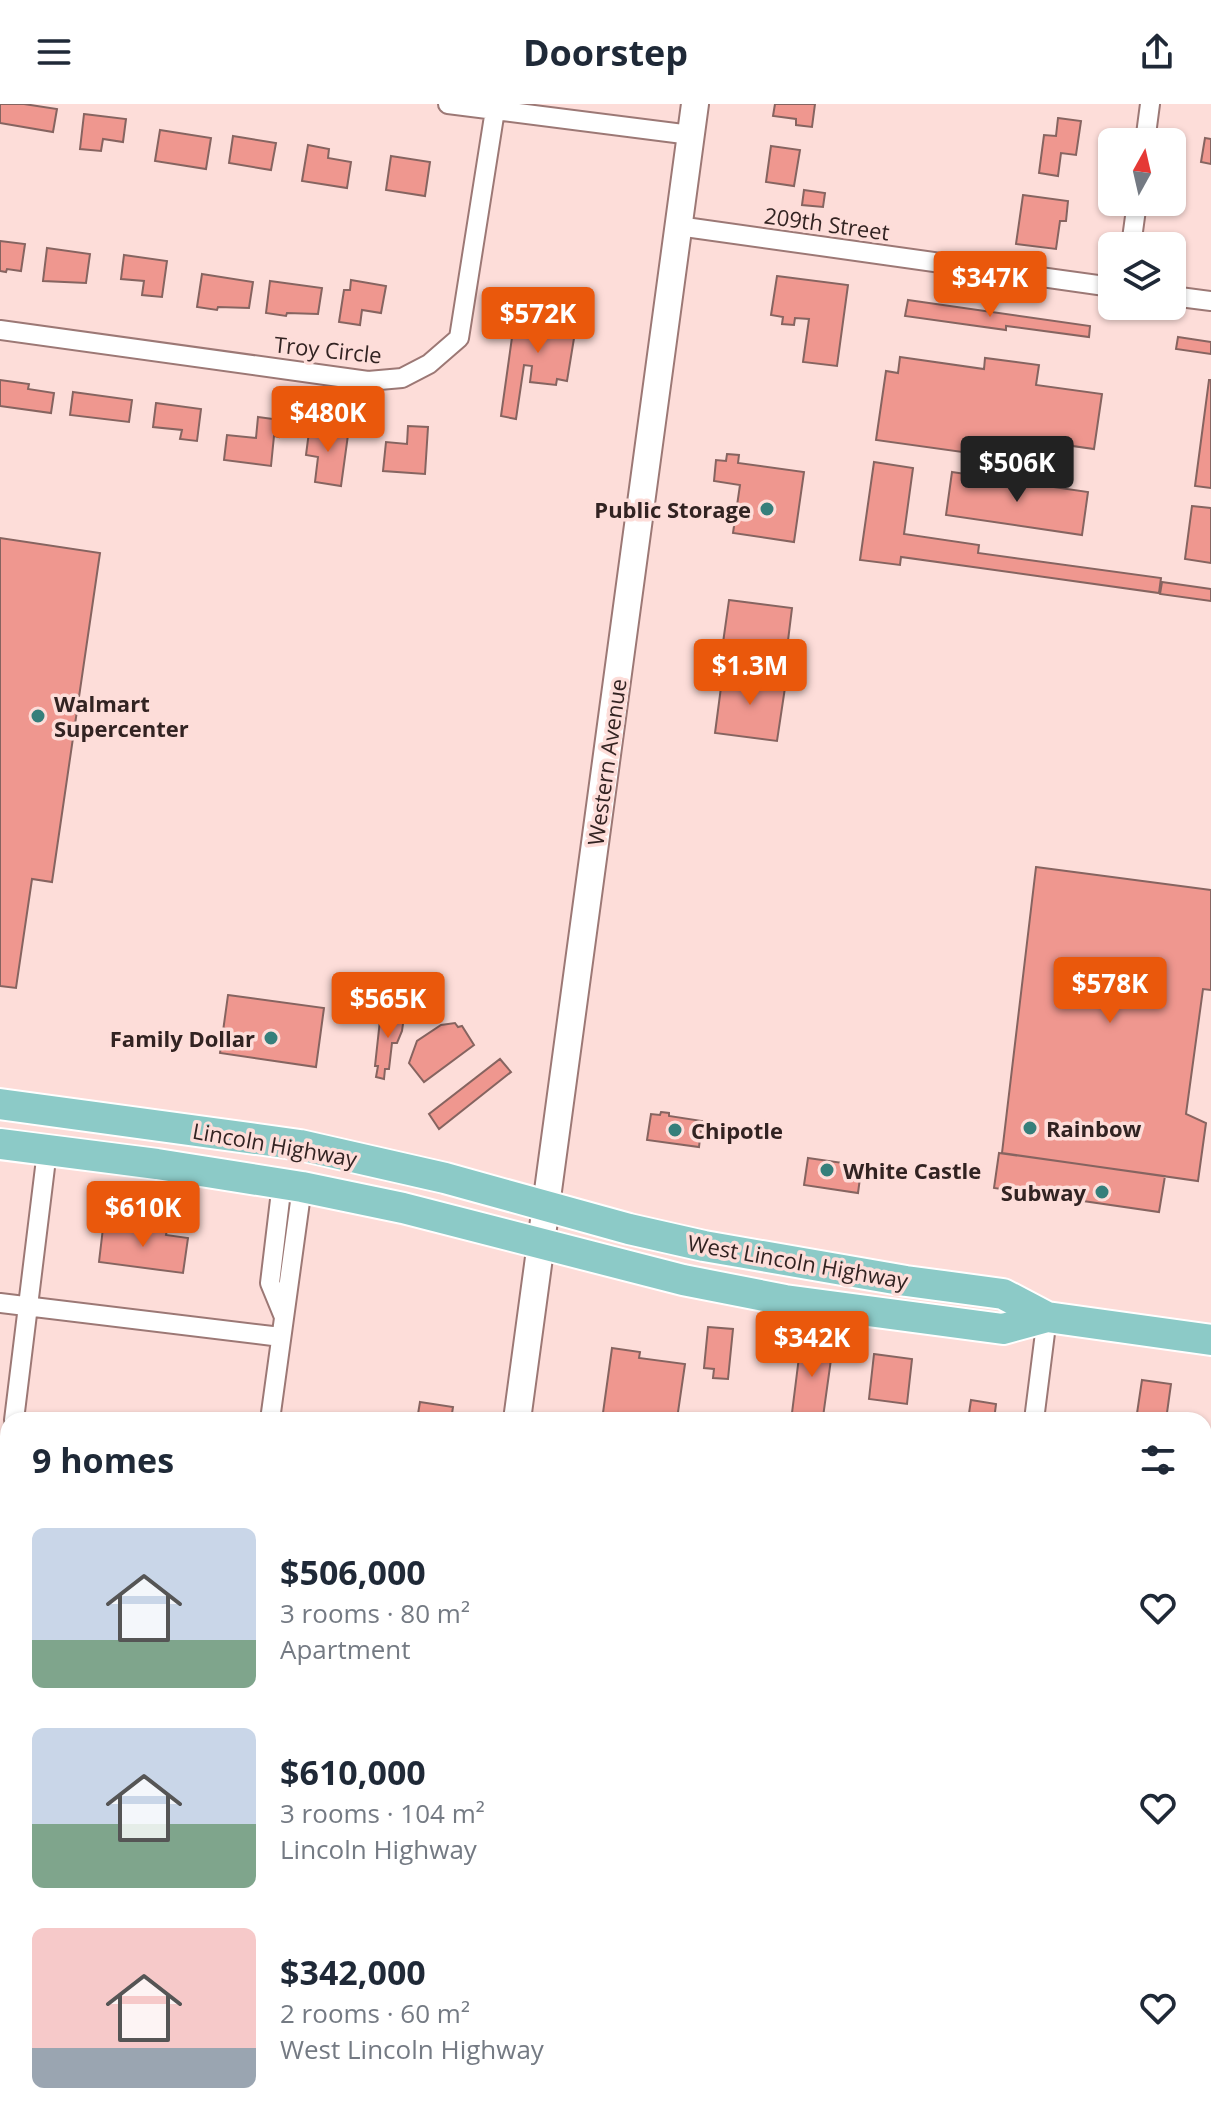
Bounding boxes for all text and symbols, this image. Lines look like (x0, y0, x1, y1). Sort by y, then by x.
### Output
text: Doorstep (523, 28, 688, 77)
icon: menu (32, 30, 76, 74)
icon: share (1135, 30, 1179, 74)
north arrow (1098, 128, 1186, 216)
map controls (1098, 128, 1186, 320)
street label: 209th Street (762, 199, 892, 247)
button: layers (1098, 232, 1186, 320)
pin: $347K (934, 251, 1046, 319)
text: $347K (952, 259, 1028, 295)
pin: $572K (482, 287, 594, 355)
text: $572K (500, 295, 576, 331)
street label: Troy Circle (273, 328, 383, 370)
pin: $480K (272, 386, 384, 454)
text: $480K (290, 394, 366, 430)
pin: $506K (961, 436, 1073, 504)
text: $506K (979, 444, 1055, 480)
place label: Public Storage (594, 494, 751, 524)
marker: Public Storage (758, 500, 776, 518)
pin: $1.3M (694, 639, 806, 707)
text: $1.3M (712, 647, 788, 683)
street label: Western Avenue (579, 677, 633, 847)
place label: Walmart Supercenter (54, 688, 189, 743)
marker: Walmart Supercenter (29, 707, 47, 725)
pin: $578K (1054, 957, 1166, 1025)
text: $578K (1072, 965, 1148, 1001)
pin: $565K (332, 972, 444, 1040)
text: $565K (350, 980, 426, 1016)
place label: Family Dollar (110, 1023, 255, 1053)
marker: Family Dollar (262, 1029, 280, 1047)
place label: Rainbow (1046, 1113, 1142, 1143)
street label: Lincoln Highway (190, 1115, 361, 1173)
place label: Chipotle (691, 1115, 783, 1145)
marker: Rainbow (1021, 1119, 1039, 1137)
marker: Chipotle (666, 1121, 684, 1139)
place label: White Castle (843, 1155, 981, 1185)
marker: White Castle (818, 1161, 836, 1179)
place label: Subway (1001, 1177, 1086, 1207)
pin: $610K (87, 1181, 199, 1249)
marker: Subway (1093, 1183, 1111, 1201)
text: $610K (105, 1189, 181, 1225)
street label: West Lincoln Highway (685, 1227, 912, 1295)
pin: $342K (756, 1311, 868, 1379)
text: $342K (774, 1319, 850, 1355)
text: 9 homes (32, 1437, 174, 1483)
icon: filters (1136, 1438, 1180, 1482)
text: $506,000 (280, 1549, 426, 1595)
icon: home (96, 1560, 192, 1656)
icon: heart (1136, 1586, 1180, 1630)
text: 3 rooms · 80 m² (280, 1595, 470, 1631)
text: Apartment (280, 1631, 411, 1667)
text: $610,000 (280, 1749, 426, 1795)
icon: home (96, 1760, 192, 1856)
icon: heart (1136, 1786, 1180, 1830)
text: 3 rooms · 104 m² (280, 1795, 485, 1831)
text: Lincoln Highway (280, 1831, 477, 1867)
text: $342,000 (280, 1949, 426, 1995)
icon: home (96, 1960, 192, 2056)
icon: heart (1136, 1986, 1180, 2030)
text: 2 rooms · 60 m² (280, 1995, 470, 2031)
text: West Lincoln Highway (280, 2031, 544, 2067)

